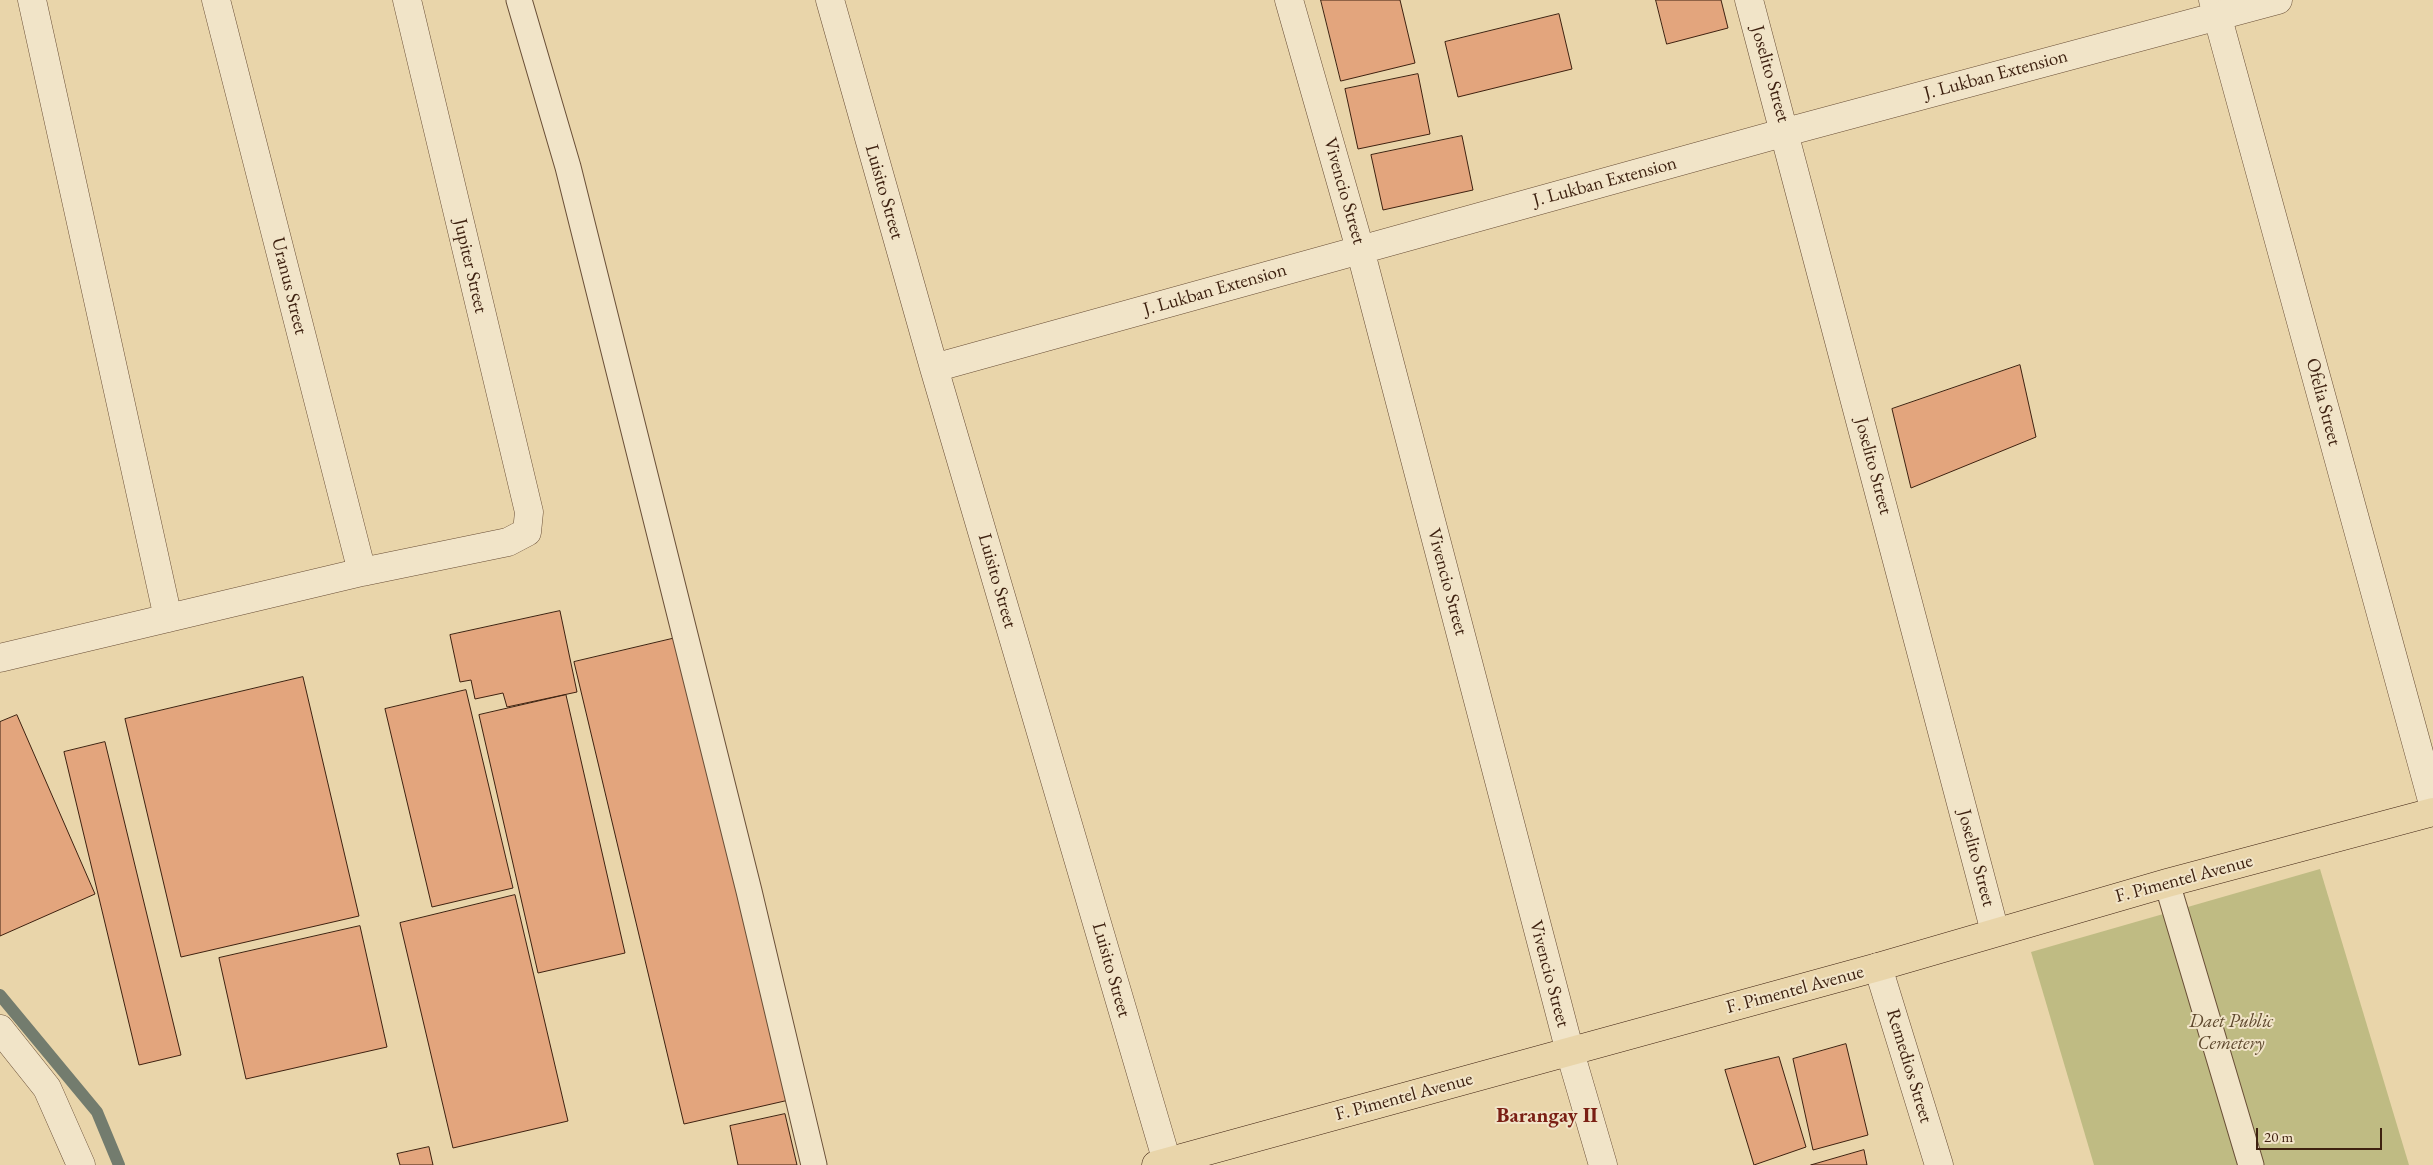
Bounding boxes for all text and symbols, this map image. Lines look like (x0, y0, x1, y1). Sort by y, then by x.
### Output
street label: Joselito Street (1745, 23, 1795, 125)
street label: J. Lukban Extension (1922, 45, 2070, 105)
street label: Vivencio Street (1318, 135, 1370, 247)
street label: Luisito Street (860, 142, 908, 242)
street label: J. Lukban Extension (1531, 152, 1679, 212)
street label: Jupiter Street (448, 217, 492, 315)
street label: Uranus Street (266, 235, 312, 337)
street label: J. Lukban Extension (1141, 259, 1289, 321)
street label: Ofelia Street (2300, 356, 2346, 448)
street label: Joselito Street (1849, 415, 1897, 517)
street label: Vivencio Street (1422, 526, 1472, 638)
street label: Luisito Street (973, 531, 1021, 631)
street label: Joselito Street (1952, 807, 2000, 909)
street label: F. Pimentel Avenue (2113, 850, 2255, 908)
street label: Vivencio Street (1524, 918, 1574, 1030)
street label: Luisito Street (1087, 920, 1135, 1020)
street label: F. Pimentel Avenue (1724, 961, 1866, 1019)
street label: Remedios Street (1881, 1006, 1937, 1126)
park label: Daet Public Cemetery (2189, 1011, 2273, 1055)
street label: F. Pimentel Avenue (1333, 1068, 1475, 1126)
district label: Barangay Ⅱ (1496, 1103, 1598, 1129)
scale bar (2258, 1118, 2384, 1150)
text: 20 m (2264, 1127, 2293, 1146)

